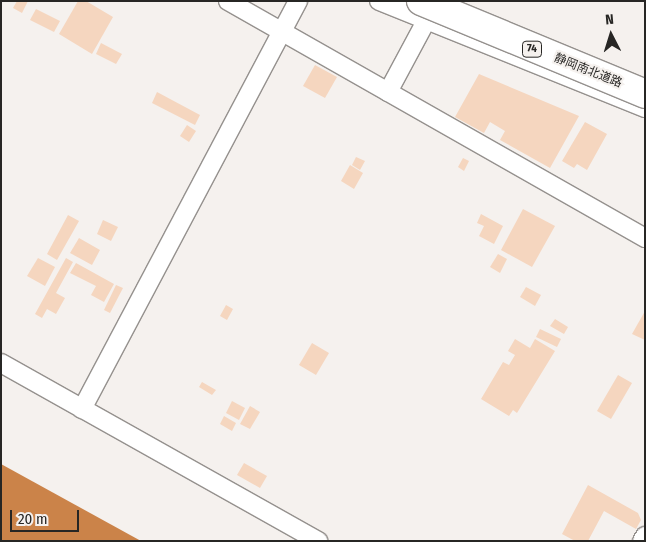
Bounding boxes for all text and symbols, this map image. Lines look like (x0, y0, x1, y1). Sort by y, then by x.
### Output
north arrow (586, 10, 636, 60)
text: N (605, 11, 615, 28)
road number: 74 (522, 41, 542, 58)
street label: 静岡南北道路 (552, 51, 624, 91)
scale bar (12, 500, 81, 532)
text: 20 m (18, 510, 48, 528)

